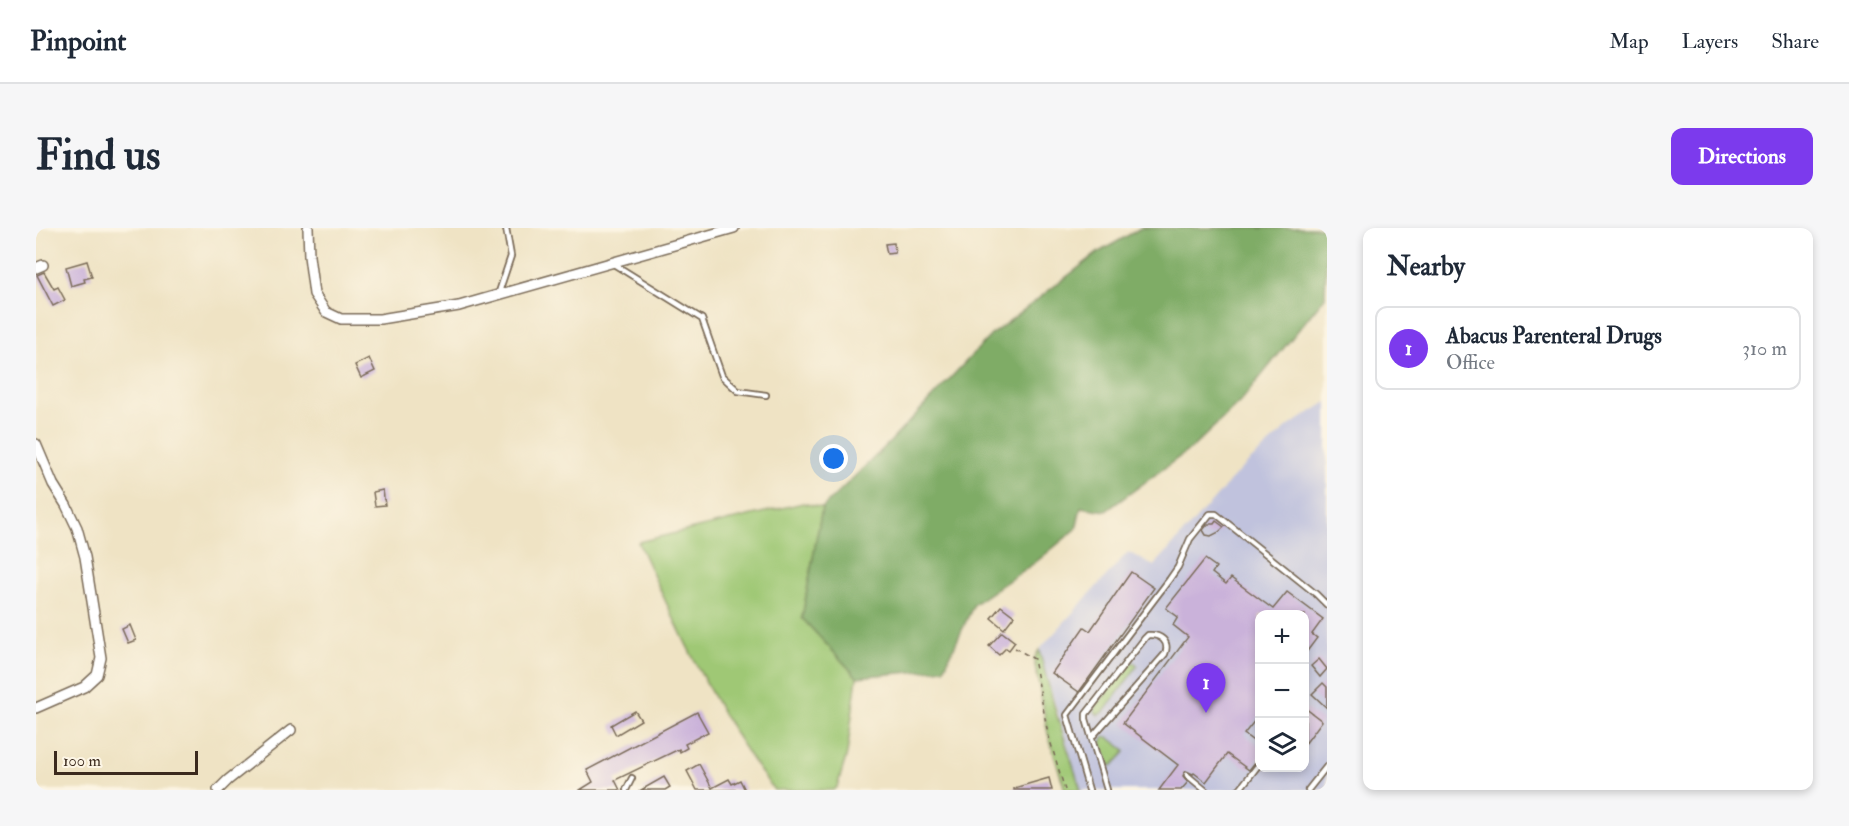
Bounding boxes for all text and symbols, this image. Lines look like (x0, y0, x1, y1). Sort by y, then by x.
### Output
text: Pinpoint (30, 24, 126, 59)
text: Map (1609, 28, 1649, 55)
text: Layers (1682, 28, 1738, 55)
text: Share (1771, 28, 1819, 55)
button: Directions (1671, 128, 1813, 185)
text: Find us (36, 130, 160, 182)
text: Nearby (1387, 251, 1465, 283)
text: Abacus Parenteral Drugs (1446, 322, 1662, 350)
text: 1 (1405, 336, 1412, 361)
text: 310 m (1742, 336, 1787, 361)
text: Office (1446, 350, 1495, 375)
your location (819, 444, 848, 473)
map controls (1255, 610, 1309, 772)
button: + (1255, 610, 1309, 664)
pin: 1 (1186, 664, 1226, 713)
button: − (1255, 664, 1309, 718)
button: layers (1255, 718, 1309, 772)
scale bar (54, 748, 198, 776)
text: 100 m (63, 751, 101, 771)

